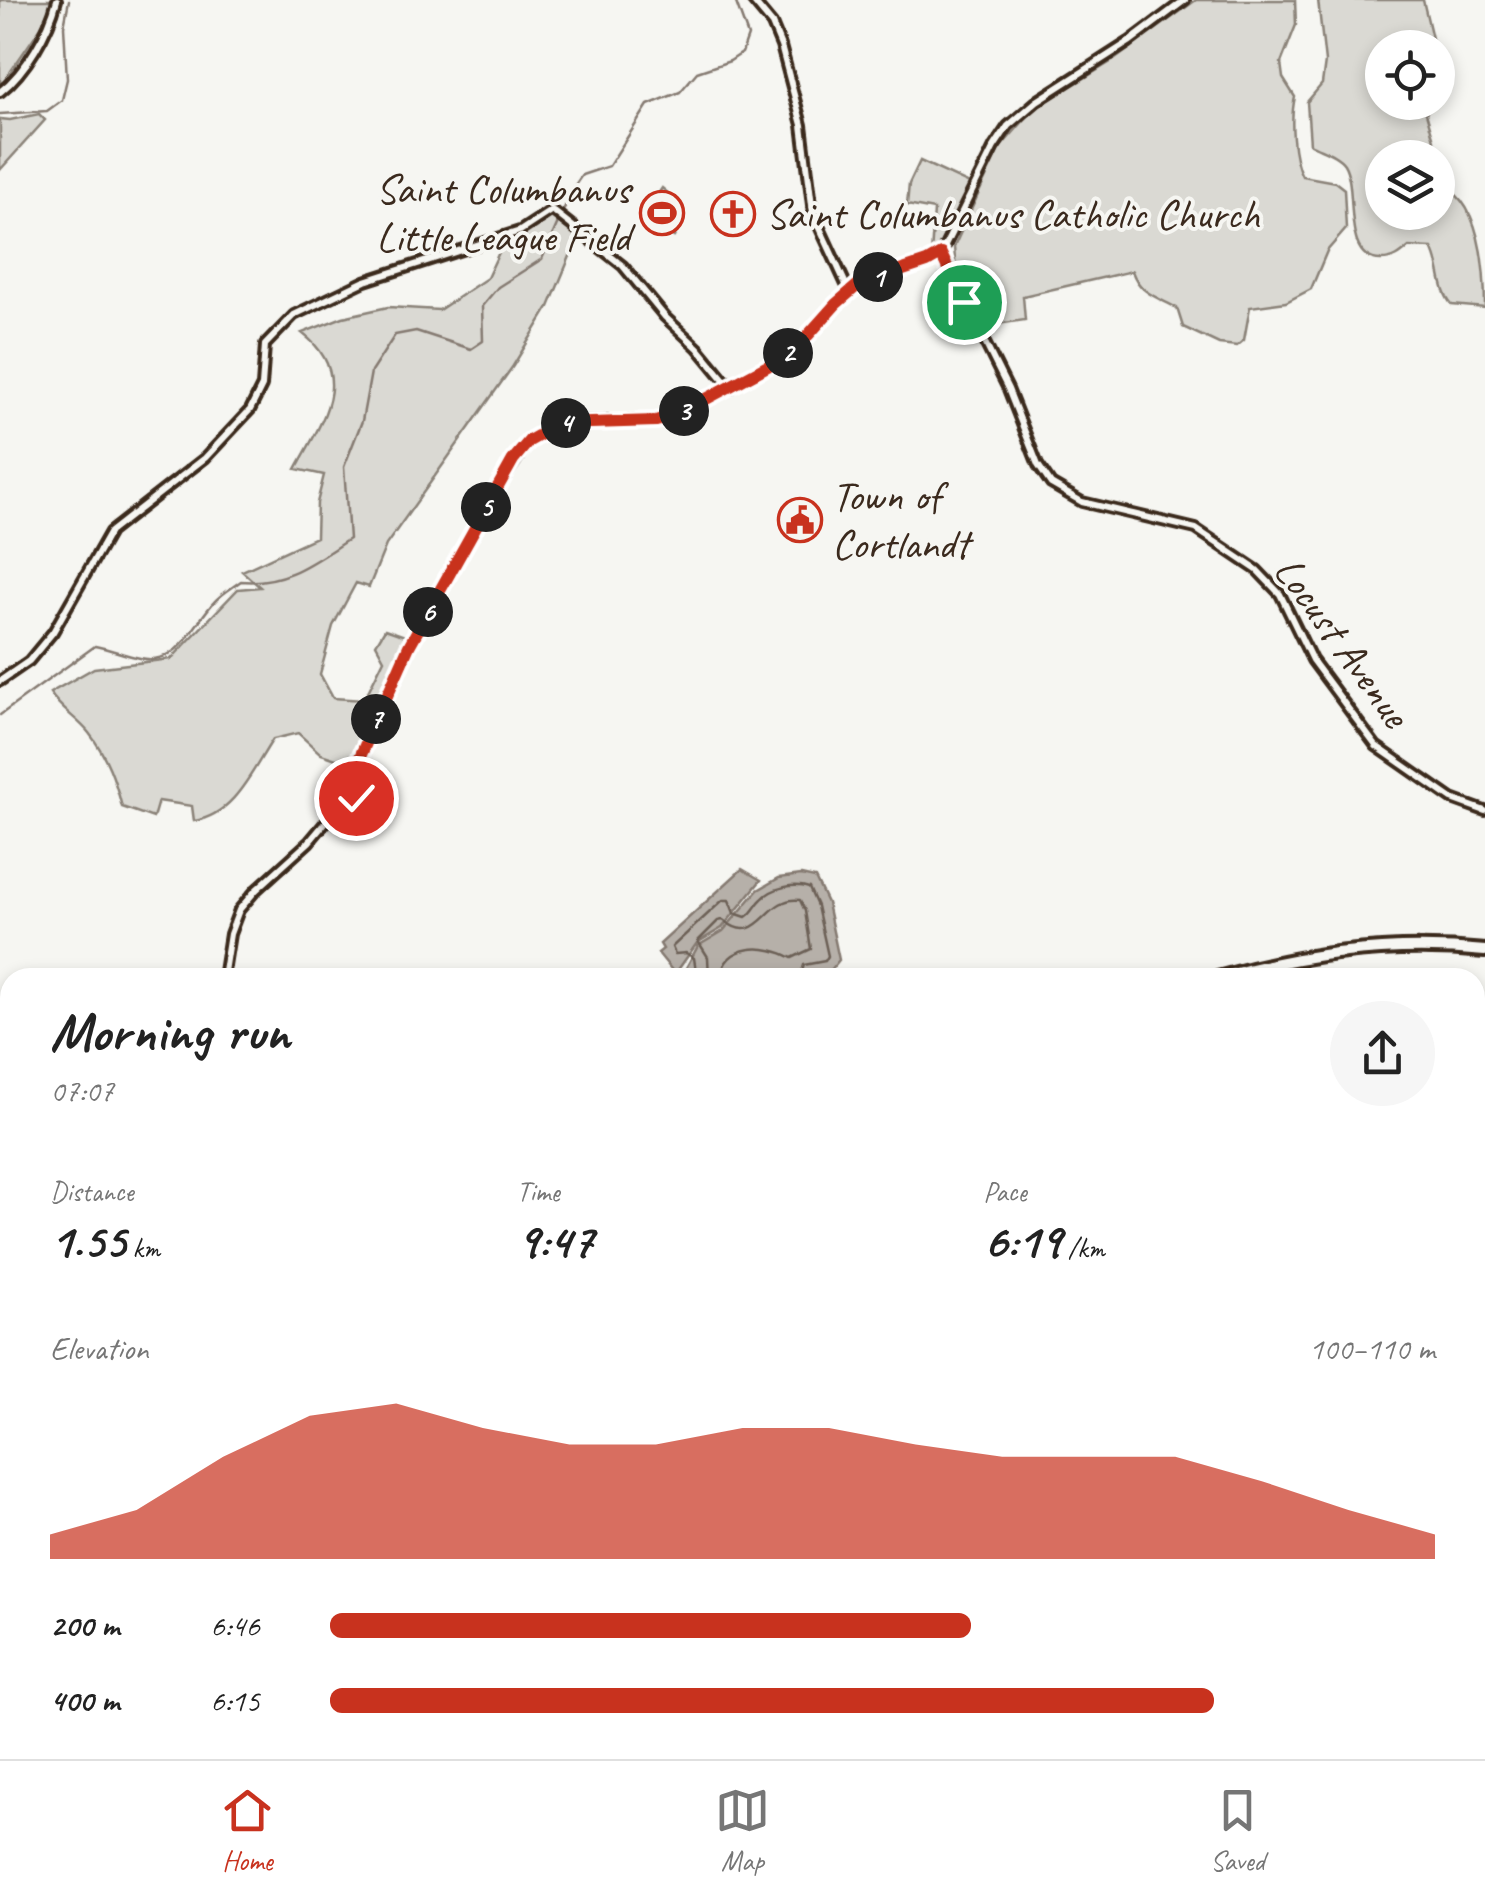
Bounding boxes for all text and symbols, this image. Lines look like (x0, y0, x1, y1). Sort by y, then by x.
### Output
map controls (1365, 30, 1455, 230)
button: locate (1365, 30, 1455, 120)
button: layers (1365, 140, 1455, 230)
place label: Saint Columbanus Little League Field (376, 163, 636, 264)
place label: Saint Columbanus Catholic Church (766, 188, 1261, 241)
sports icon: Saint Columbanus Little League Field (639, 190, 685, 236)
church icon: Saint Columbanus Catholic Church (710, 191, 756, 237)
pin: 1 (853, 252, 903, 302)
text: 1 (872, 259, 884, 294)
pin (922, 260, 1007, 345)
icon: arrive (937, 275, 992, 330)
pin: 2 (763, 328, 813, 378)
text: 2 (782, 335, 794, 370)
pin: 3 (659, 386, 709, 436)
text: 3 (678, 393, 690, 428)
pin: 4 (541, 398, 591, 448)
text: 4 (560, 405, 572, 440)
place label: Town of Cortlandt (832, 470, 974, 571)
pin: 5 (461, 482, 511, 532)
text: 5 (480, 489, 492, 524)
public building icon: Town of Cortlandt (777, 497, 823, 543)
street label: Locust Avenue (1262, 546, 1423, 740)
pin: 6 (403, 587, 453, 637)
text: 6 (421, 594, 435, 629)
pin: 7 (351, 694, 401, 744)
text: 7 (370, 701, 382, 736)
pin (314, 756, 399, 841)
icon: check (329, 771, 384, 826)
text: Morning run (50, 997, 290, 1067)
button: share (1330, 1001, 1435, 1106)
text: 07:07 (50, 1070, 114, 1111)
text: Distance (50, 1174, 134, 1209)
text: Time (517, 1174, 560, 1209)
text: Pace (983, 1174, 1026, 1209)
text: 1.55 (50, 1209, 126, 1272)
text: 9:47 (517, 1209, 593, 1272)
text: 6:19 (983, 1209, 1061, 1272)
text: km (126, 1230, 160, 1265)
text: /km (1061, 1230, 1105, 1265)
text: Elevation (50, 1328, 148, 1369)
text: 100–110 m (1309, 1328, 1435, 1369)
text: 200 m (50, 1605, 119, 1646)
text: 6:46 (210, 1605, 260, 1646)
text: 400 m (50, 1680, 119, 1721)
text: 6:15 (210, 1680, 260, 1721)
tab: Home (220, 1783, 275, 1878)
tab: Map (715, 1783, 770, 1878)
tab: Saved (1210, 1783, 1265, 1878)

